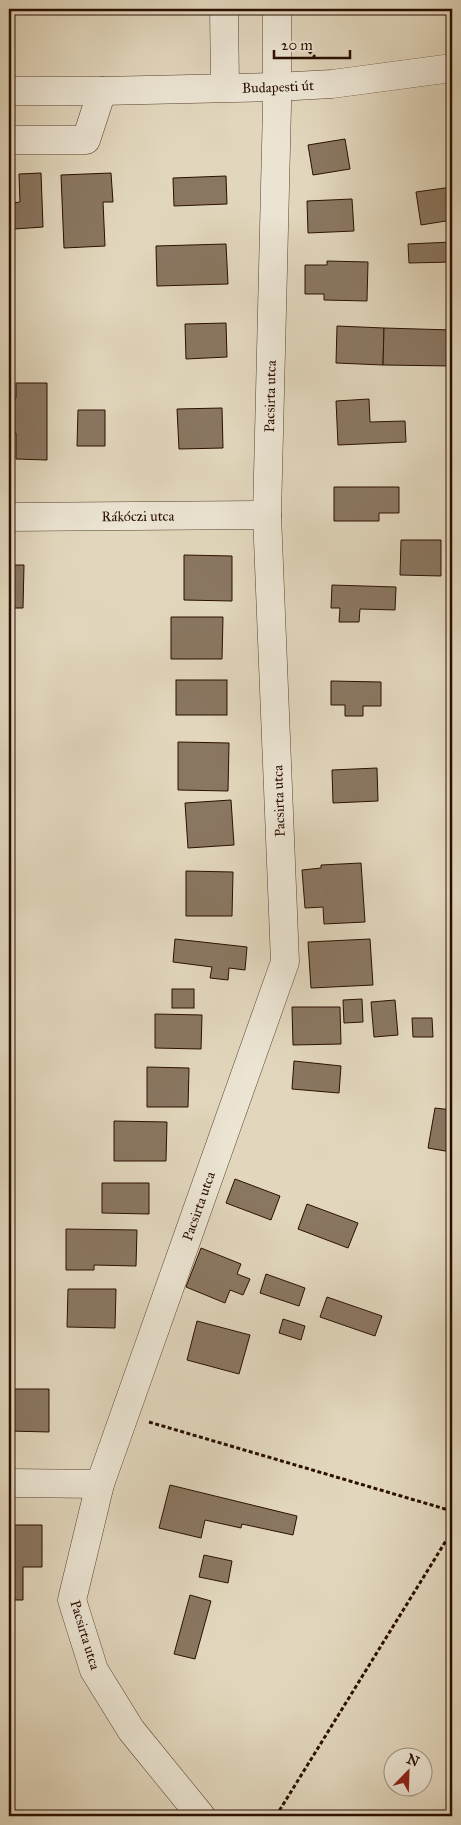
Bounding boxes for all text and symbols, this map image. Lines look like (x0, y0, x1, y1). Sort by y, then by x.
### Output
scale bar (274, 28, 350, 60)
text: 20 m (281, 36, 313, 54)
street label: Budapesti út (242, 76, 314, 96)
street label: Pacsirta utca (261, 360, 279, 432)
street label: Rákóczi utca (102, 507, 175, 525)
street label: Pacsirta utca (269, 765, 289, 837)
street label: Pacsirta utca (178, 1169, 219, 1243)
street label: Pacsirta utca (66, 1598, 104, 1672)
north arrow (384, 1748, 434, 1798)
text: N (404, 1750, 422, 1771)

